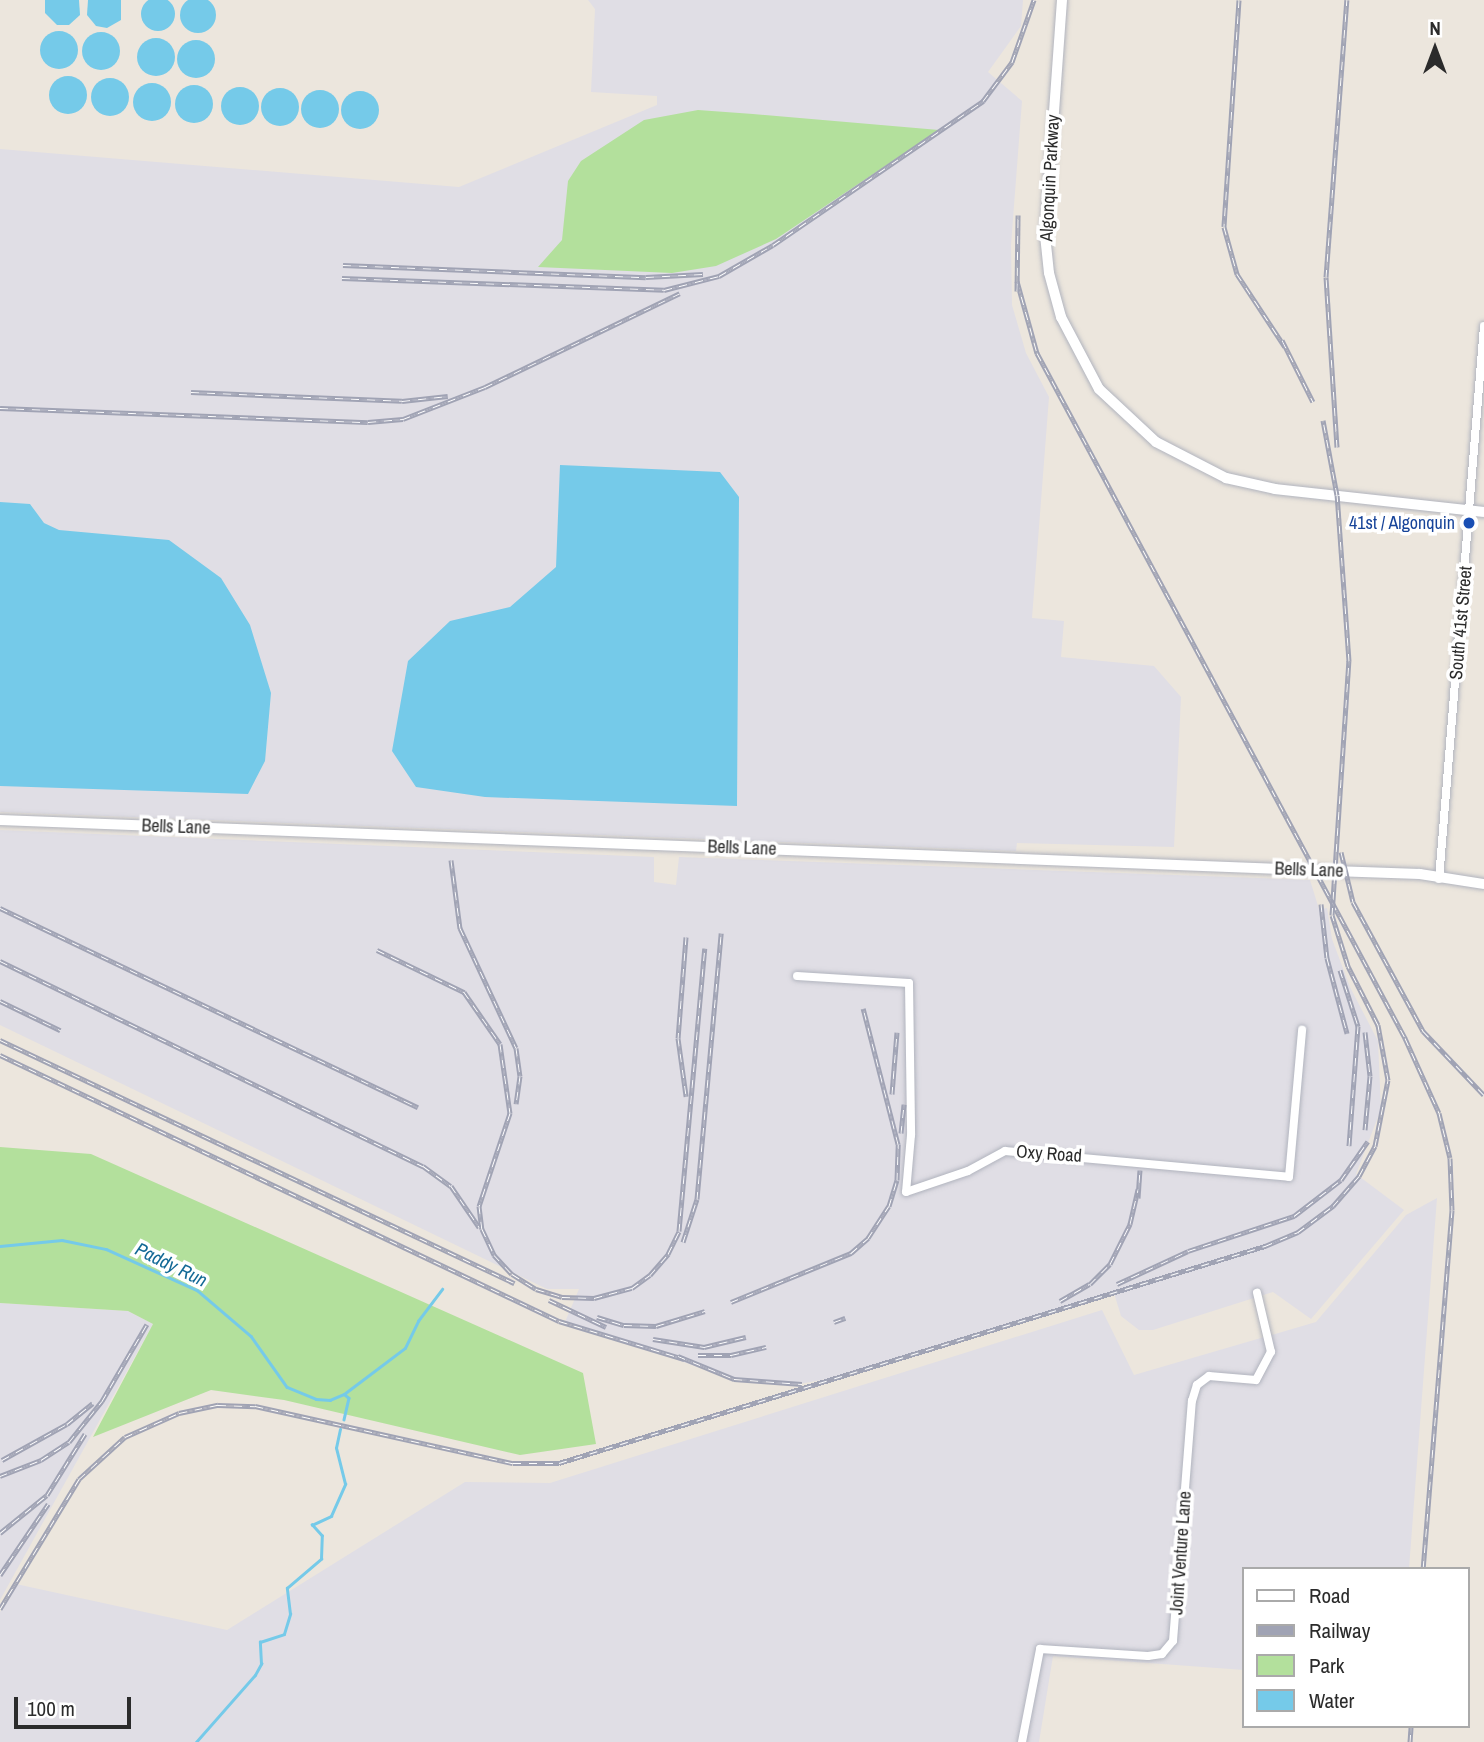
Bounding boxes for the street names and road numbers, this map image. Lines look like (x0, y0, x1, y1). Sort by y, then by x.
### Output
street label: Algonquin Parkway (1036, 114, 1064, 242)
street label: South 41st Street (1445, 565, 1477, 681)
street label: Bells Lane (141, 815, 211, 839)
street label: Bells Lane (707, 836, 777, 860)
street label: Bells Lane (1274, 858, 1344, 882)
street label: Oxy Road (1016, 1141, 1082, 1167)
street label: Joint Venture Lane (1166, 1490, 1196, 1616)

